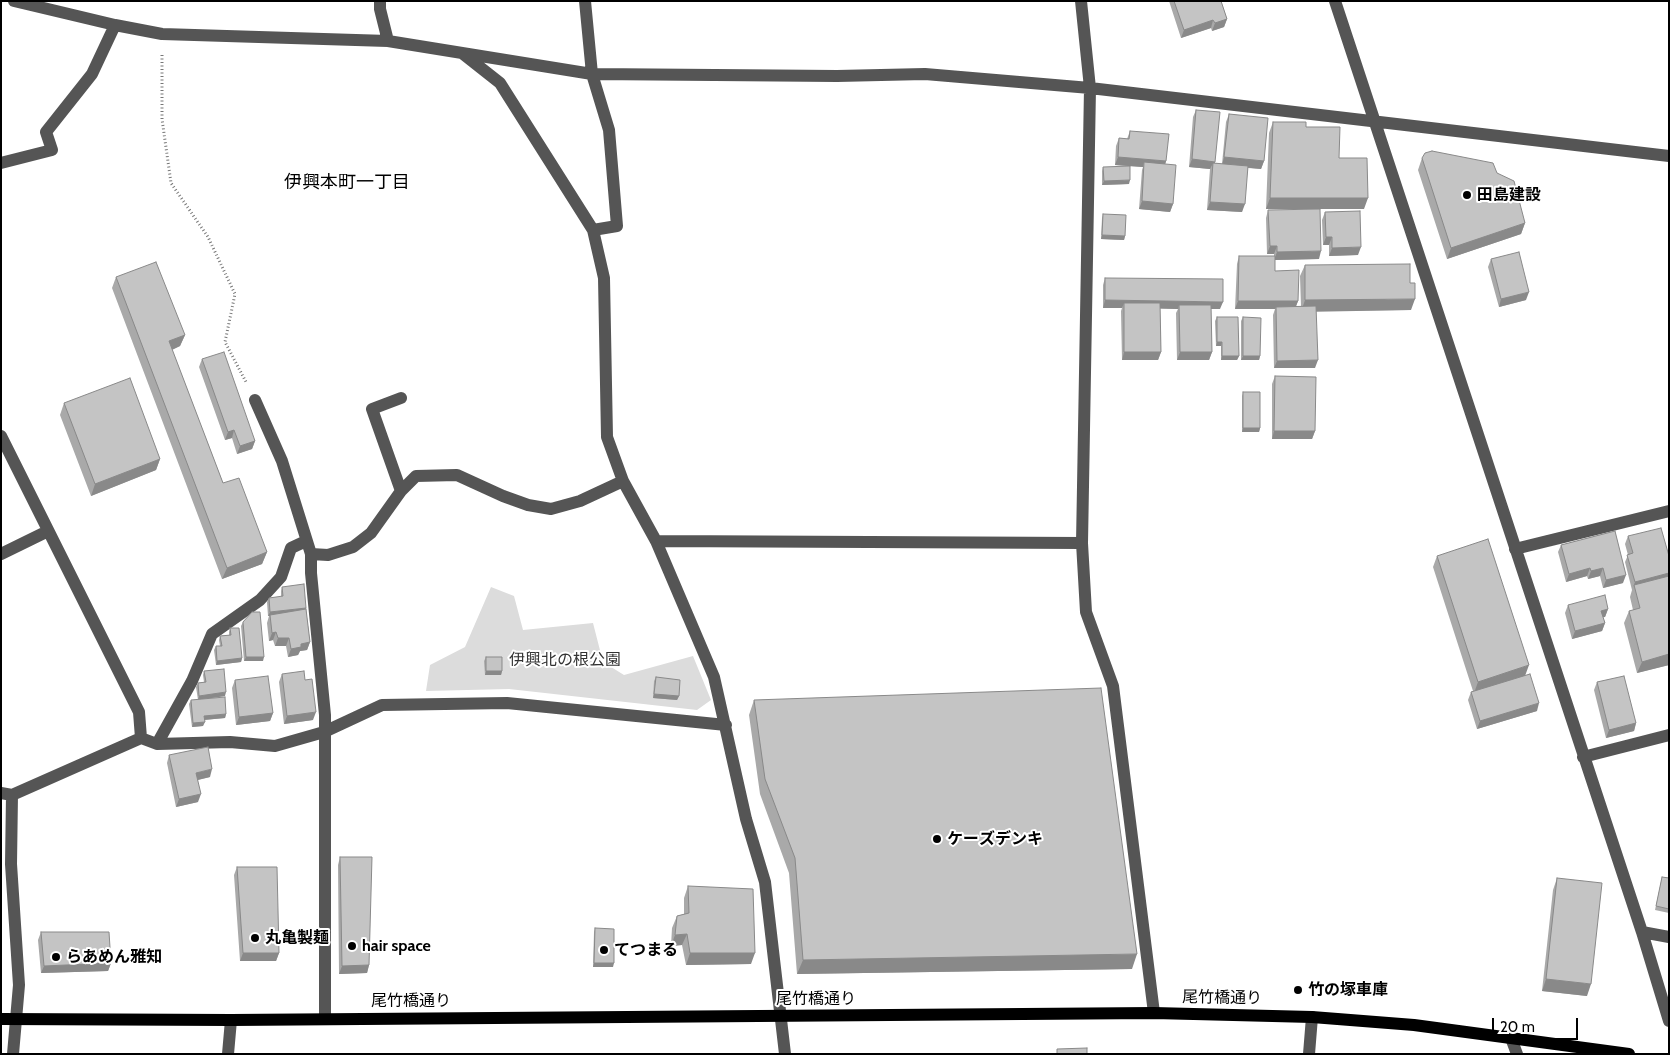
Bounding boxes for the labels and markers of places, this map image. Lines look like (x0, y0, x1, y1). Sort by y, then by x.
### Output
place label: 田島建設 (1477, 185, 1541, 205)
marker: 田島建設 (1461, 189, 1473, 201)
place label: ケーズデンキ (947, 829, 1043, 849)
marker: ケーズデンキ (931, 833, 943, 845)
place label: 丸亀製麺 (265, 928, 329, 948)
marker: 丸亀製麺 (249, 932, 261, 944)
place label: hair space (362, 936, 431, 956)
marker: hair space (346, 940, 358, 952)
place label: てつまる (614, 940, 678, 960)
marker: てつまる (598, 944, 610, 956)
place label: らあめん雅知 (66, 947, 162, 967)
marker: らあめん雅知 (50, 951, 62, 963)
place label: 竹の塚車庫 (1308, 980, 1388, 1000)
marker: 竹の塚車庫 (1292, 984, 1304, 996)

